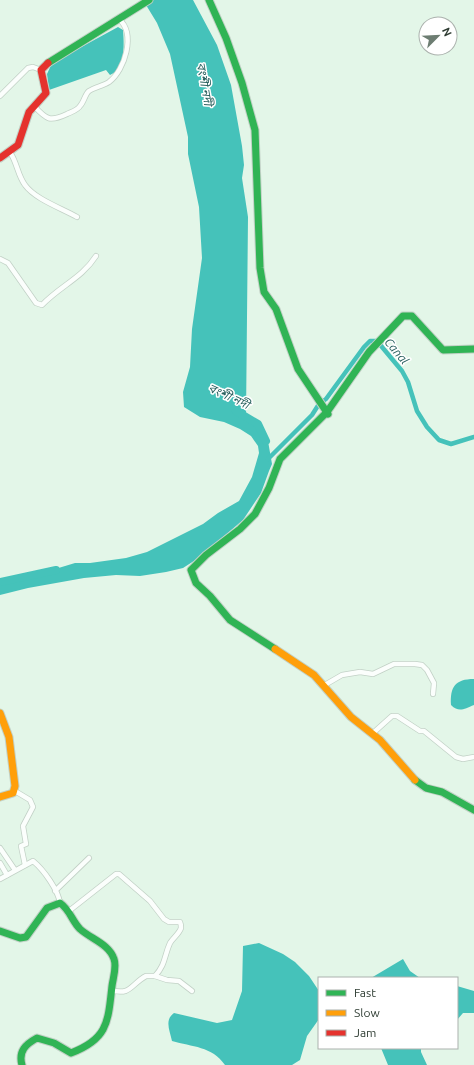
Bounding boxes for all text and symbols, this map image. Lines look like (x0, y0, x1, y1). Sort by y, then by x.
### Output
north arrow (418, 16, 458, 56)
text: N (440, 26, 454, 38)
water label: বংশী নদী (195, 61, 216, 109)
water label: Canal (382, 335, 412, 367)
water label: বংশী নদী (206, 381, 254, 412)
legend (318, 977, 458, 1049)
text: Fast (354, 986, 376, 999)
text: Slow (354, 1006, 380, 1019)
text: Jam (354, 1026, 376, 1039)

